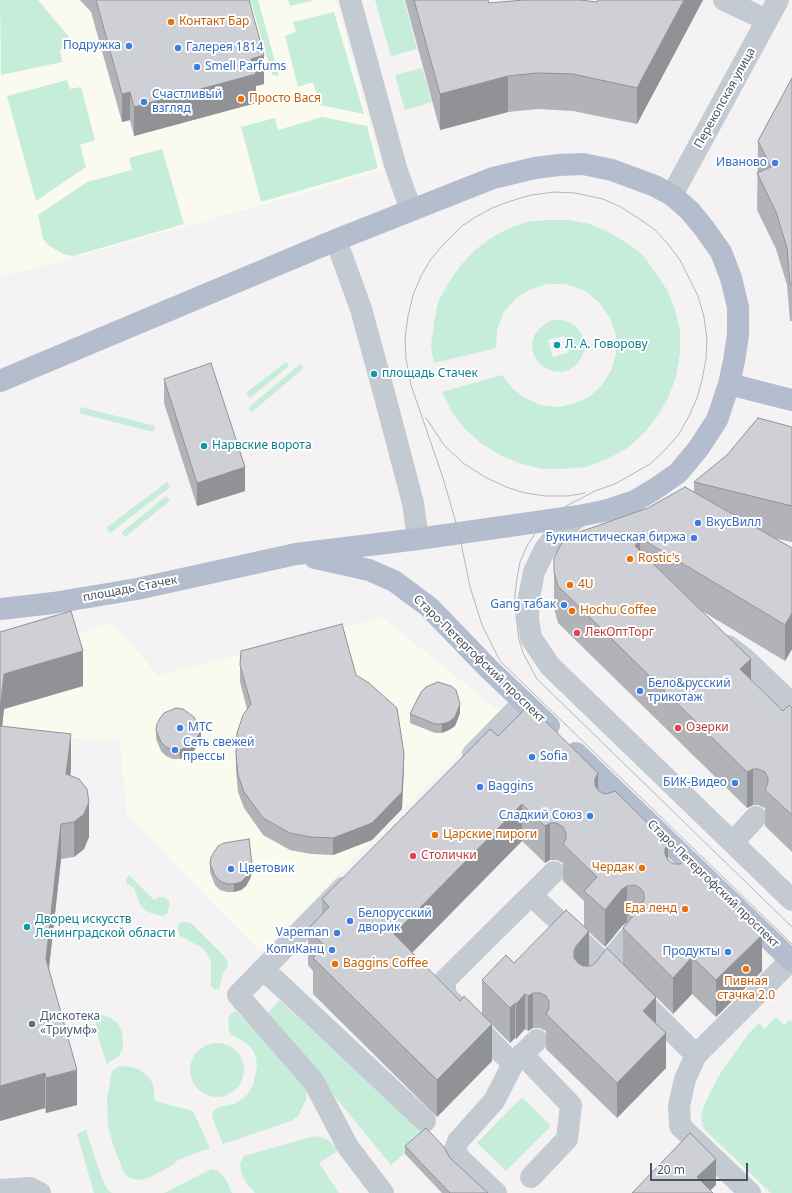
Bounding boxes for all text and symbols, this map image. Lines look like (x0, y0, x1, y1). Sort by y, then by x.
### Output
place label: Контакт Бар (179, 15, 249, 29)
marker: Контакт Бар (166, 17, 176, 27)
place label: Подружка (63, 39, 121, 53)
marker: Подружка (124, 41, 134, 51)
place label: Галерея 1814 (186, 41, 263, 55)
marker: Галерея 1814 (173, 43, 183, 53)
street label: Перекопская улица (691, 45, 759, 151)
place label: Smell Parfums (205, 60, 286, 74)
marker: Smell Parfums (192, 62, 202, 72)
place label: Счастливый взгляд (152, 88, 222, 116)
place label: Просто Вася (249, 92, 321, 106)
marker: Просто Вася (236, 94, 246, 104)
marker: Счастливый взгляд (139, 97, 149, 107)
place label: Иваново (716, 156, 767, 170)
marker: Иваново (770, 158, 780, 168)
place label: Л. А. Говорову (565, 338, 648, 352)
marker: Л. А. Говорову (552, 340, 562, 350)
place label: площадь Стачек (382, 367, 478, 381)
marker: площадь Стачек (369, 369, 379, 379)
place label: Нарвские ворота (212, 439, 312, 453)
marker: Нарвские ворота (199, 441, 209, 451)
place label: ВкусВилл (706, 516, 761, 530)
marker: ВкусВилл (693, 518, 703, 528)
place label: Букинистическая биржа (545, 531, 686, 545)
marker: Букинистическая биржа (689, 533, 699, 543)
place label: Rostic's (638, 552, 680, 566)
marker: Rostic's (625, 554, 635, 564)
street label: площадь Стачек (82, 573, 178, 605)
place label: 4U (578, 578, 594, 592)
marker: 4U (565, 580, 575, 590)
street label: Старо-Петергофский проспект (410, 592, 548, 726)
place label: Gang табак (490, 598, 556, 612)
marker: Gang табак (559, 600, 569, 610)
place label: Hochu Coffee (580, 604, 656, 618)
marker: Hochu Coffee (567, 606, 577, 616)
place label: ЛекОптТорг (585, 626, 654, 640)
marker: ЛекОптТорг (572, 628, 582, 638)
place label: Бело&русский трикотаж (648, 677, 731, 705)
marker: Бело&русский трикотаж (635, 686, 645, 696)
place label: МТС (188, 721, 213, 735)
place label: Озерки (686, 721, 729, 735)
marker: МТС (175, 723, 185, 733)
marker: Озерки (673, 723, 683, 733)
place label: Сеть свежей прессы (183, 736, 254, 764)
marker: Сеть свежей прессы (170, 745, 180, 755)
place label: Sofia (540, 750, 568, 764)
marker: Sofia (527, 752, 537, 762)
place label: БИК-Видео (663, 776, 727, 790)
marker: БИК-Видео (730, 778, 740, 788)
place label: Baggins (488, 780, 534, 794)
marker: Baggins (475, 782, 485, 792)
place label: Сладкий Союз (499, 809, 582, 823)
marker: Сладкий Союз (585, 811, 595, 821)
street label: Старо-Петергофский проспект (644, 817, 782, 951)
place label: Царские пироги (443, 828, 537, 842)
marker: Царские пироги (430, 830, 440, 840)
place label: Столички (421, 849, 477, 863)
marker: Столички (408, 851, 418, 861)
place label: Чердак (592, 861, 634, 875)
place label: Цветовик (239, 862, 294, 876)
marker: Чердак (637, 863, 647, 873)
marker: Цветовик (226, 864, 236, 874)
place label: Еда ленд (625, 902, 677, 916)
marker: Еда ленд (680, 904, 690, 914)
place label: Белорусский дворик (358, 907, 432, 935)
place label: Дворец искусств Ленинградской области (35, 913, 175, 941)
marker: Белорусский дворик (345, 916, 355, 926)
marker: Дворец искусств Ленинградской области (22, 922, 32, 932)
place label: Vapeman (276, 926, 329, 940)
marker: Vapeman (332, 928, 342, 938)
place label: КопиКанц (266, 943, 324, 957)
marker: КопиКанц (327, 945, 337, 955)
place label: Продукты (662, 945, 720, 959)
marker: Продукты (723, 947, 733, 957)
place label: Baggins Coffee (343, 957, 428, 971)
marker: Baggins Coffee (330, 959, 340, 969)
marker: Пивная стачка 2.0 (741, 964, 751, 974)
place label: Пивная стачка 2.0 (717, 975, 775, 1003)
place label: Дискотека «Триумф» (40, 1010, 100, 1038)
marker: Дискотека «Триумф» (27, 1019, 37, 1029)
scale bar (652, 1155, 750, 1181)
text: 20 m (657, 1161, 685, 1178)

